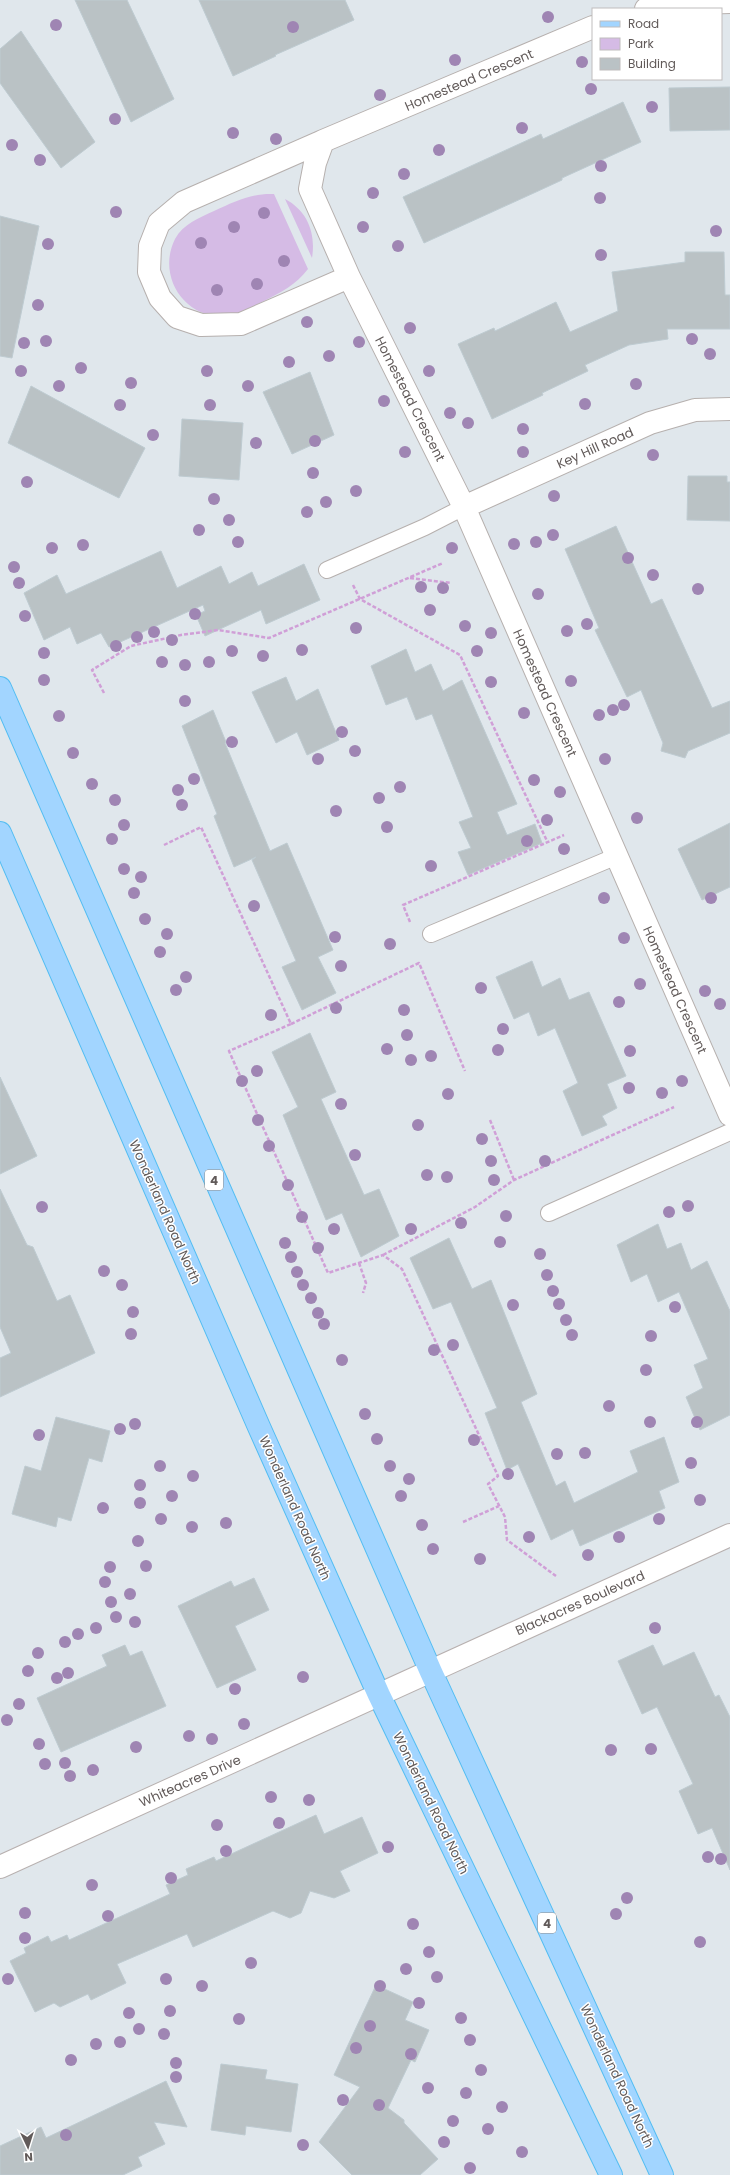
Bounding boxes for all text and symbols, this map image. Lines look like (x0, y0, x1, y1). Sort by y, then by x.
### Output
legend (592, 8, 722, 80)
text: Road (628, 15, 659, 32)
text: Park (628, 35, 655, 52)
street label: Homestead Crescent (402, 44, 537, 116)
text: Building (628, 55, 676, 72)
street label: Homestead Crescent (370, 333, 450, 465)
street label: Key Hill Road (553, 423, 637, 473)
street label: Homestead Crescent (508, 626, 582, 760)
street label: Homestead Crescent (638, 923, 712, 1057)
street label: Wonderland Road North (125, 1137, 205, 1287)
road number: 4 (205, 1170, 223, 1190)
street label: Wonderland Road North (255, 1433, 335, 1583)
street label: Blackacres Boulevard (512, 1566, 648, 1640)
street label: Wonderland Road North (388, 1729, 474, 1877)
street label: Whiteacres Drive (136, 1750, 244, 1812)
road number: 4 (538, 1913, 556, 1933)
street label: Wonderland Road North (575, 2001, 659, 2151)
north arrow (8, 2127, 48, 2167)
text: N (24, 2149, 33, 2165)

